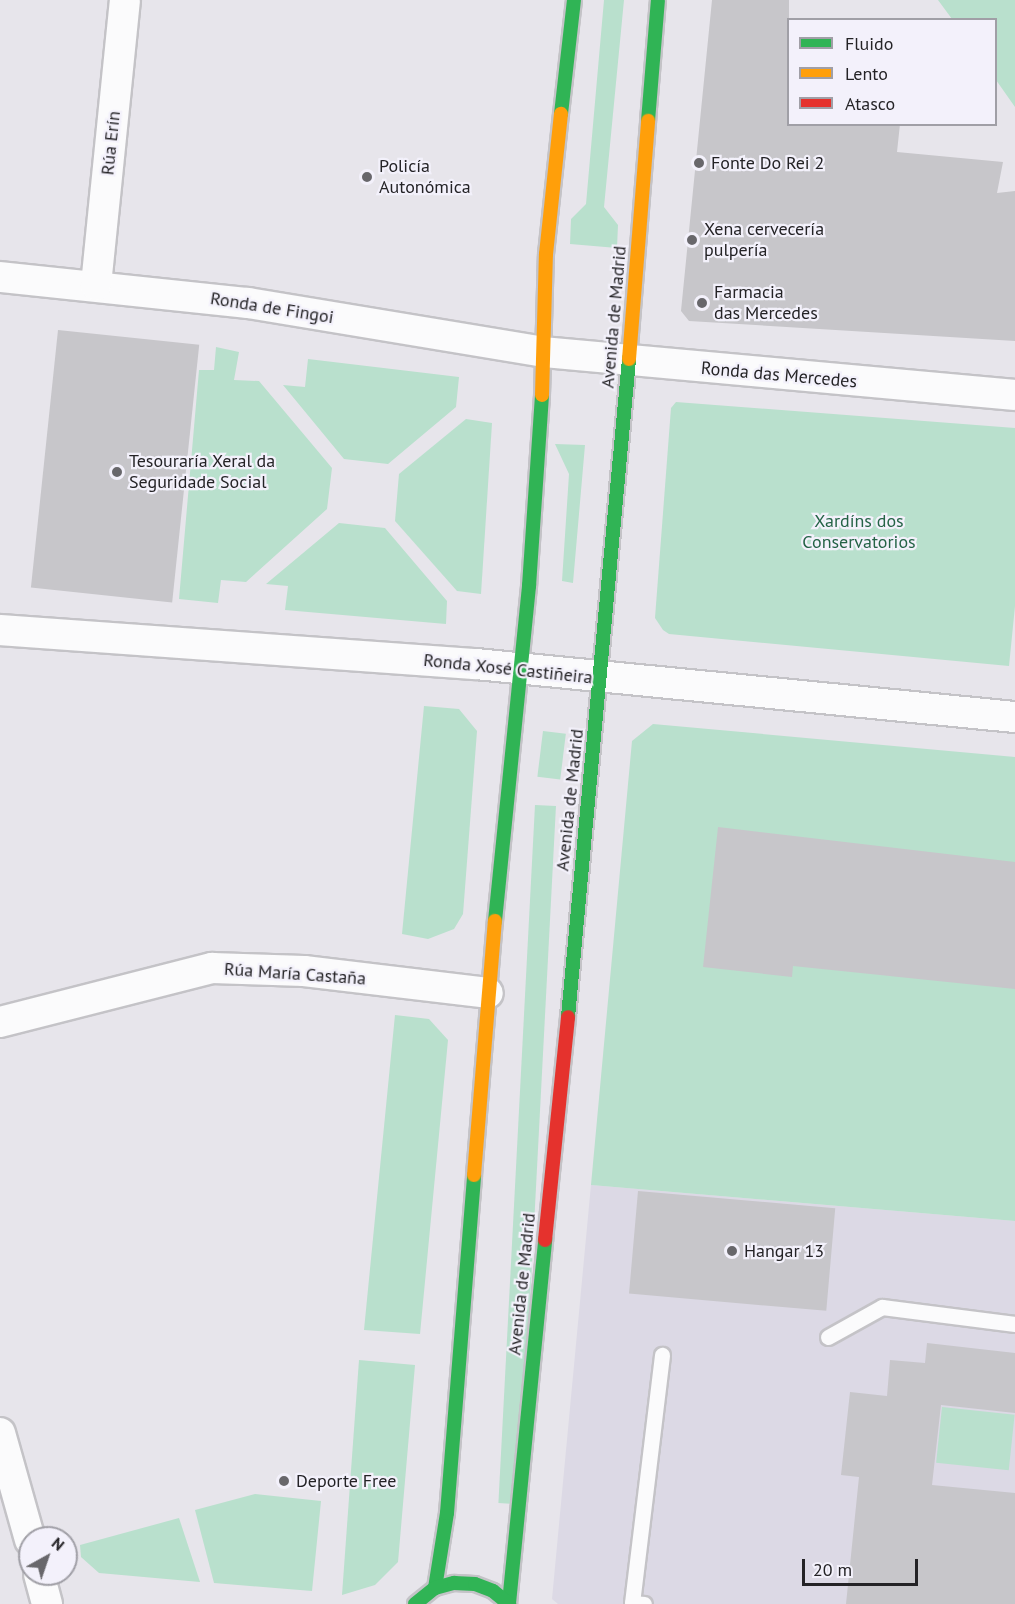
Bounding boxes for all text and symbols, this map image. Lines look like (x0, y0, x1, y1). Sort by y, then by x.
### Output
legend (787, 18, 997, 126)
text: Fluido (845, 32, 893, 55)
text: Lento (845, 62, 888, 85)
text: Atasco (845, 92, 895, 115)
street label: Rúa Erín (97, 110, 125, 176)
place label: Fonte Do Rei 2 (711, 152, 824, 174)
place label: Policía Autonómica (379, 156, 471, 198)
marker: Fonte Do Rei 2 (692, 156, 706, 170)
marker: Policía Autonómica (360, 170, 374, 184)
place label: Xena cervecería pulpería (704, 219, 824, 262)
marker: Xena cervecería pulpería (685, 233, 699, 247)
street label: Avenida de Madrid (597, 245, 631, 389)
place label: Farmacia das Mercedes (714, 282, 818, 324)
street label: Ronda de Fingoi (209, 288, 335, 328)
marker: Farmacia das Mercedes (695, 296, 709, 310)
street label: Ronda das Mercedes (700, 357, 858, 393)
place label: Tesouraría Xeral da Seguridade Social (129, 451, 276, 494)
marker: Tesouraría Xeral da Seguridade Social (110, 465, 124, 479)
park label: Xardíns dos Conservatorios (802, 511, 916, 554)
street label: Ronda Xosé Castiñeira (422, 649, 594, 689)
street label: Avenida de Madrid (552, 728, 588, 872)
street label: Rúa María Castaña (223, 958, 367, 990)
street label: Avenida de Madrid (504, 1212, 540, 1356)
place label: Hangar 13 (744, 1240, 824, 1262)
marker: Hangar 13 (725, 1244, 739, 1258)
place label: Deporte Free (296, 1470, 396, 1492)
marker: Deporte Free (277, 1474, 291, 1488)
north arrow (18, 1526, 78, 1586)
text: N (48, 1533, 69, 1555)
scale bar (805, 1547, 920, 1585)
text: 20 m (813, 1558, 852, 1581)

